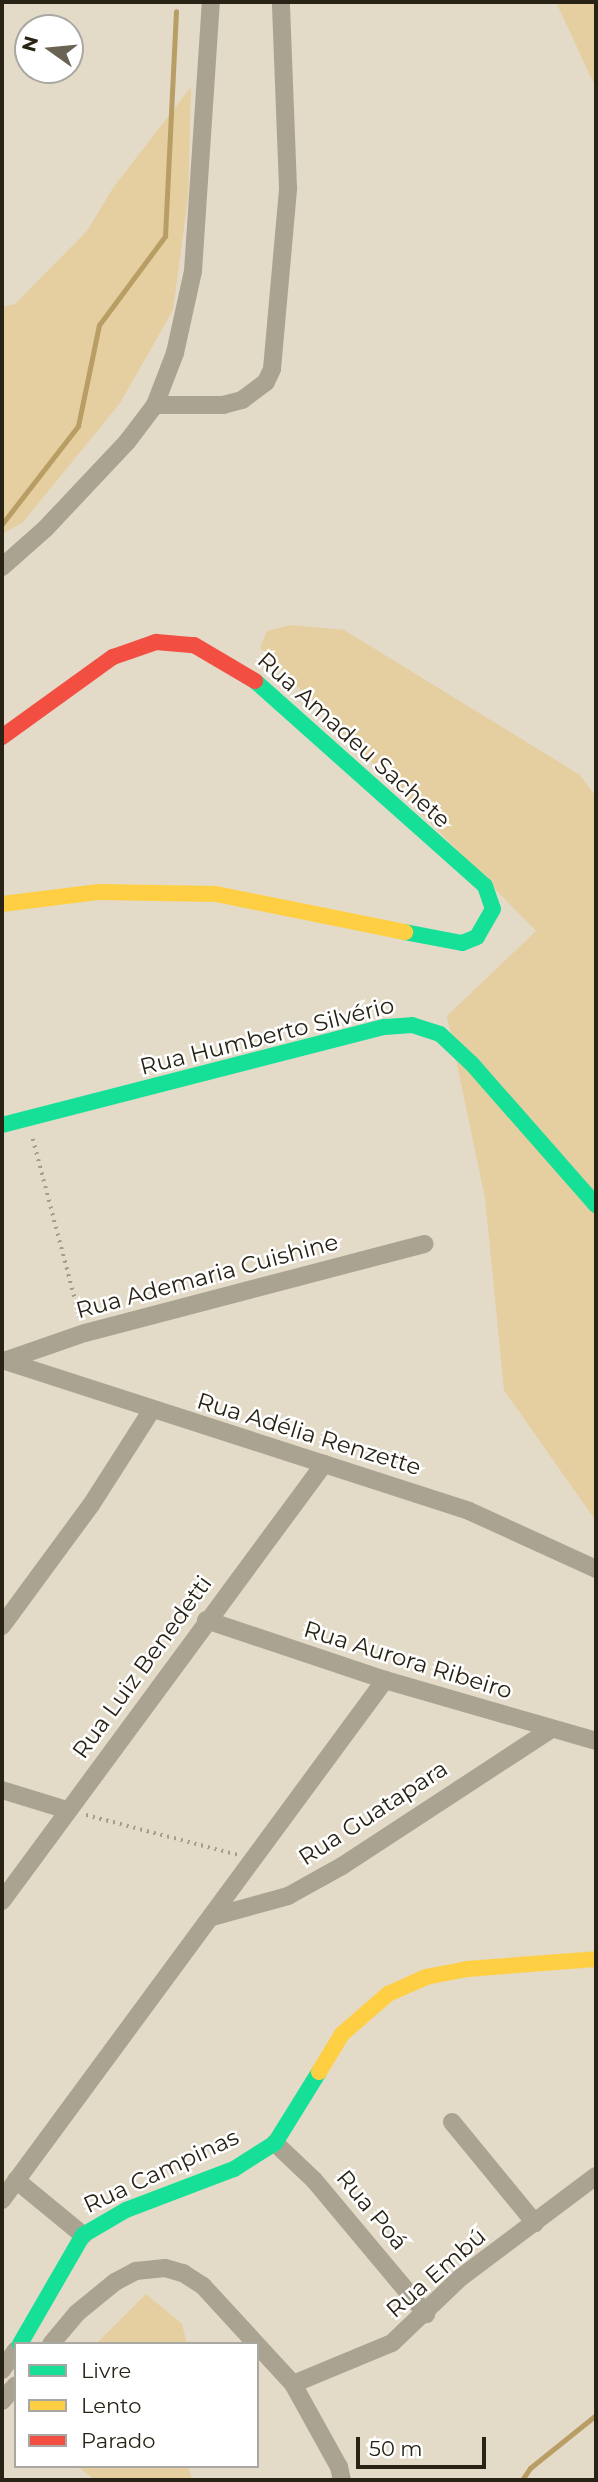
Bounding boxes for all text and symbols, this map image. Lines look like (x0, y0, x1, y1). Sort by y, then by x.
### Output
north arrow (14, 14, 84, 84)
text: N (17, 34, 43, 54)
street label: Rua Amadeu Sachete (252, 646, 456, 834)
street label: Rua Humberto Silvério (137, 991, 397, 1081)
street label: Rua Ademaria Cuishine (73, 1228, 341, 1324)
street label: Rua Adélia Renzette (194, 1387, 424, 1481)
street label: Rua Luiz Benedetti (66, 1570, 218, 1764)
street label: Rua Aurora Ribeiro (300, 1615, 516, 1705)
street label: Rua Guatapara (293, 1755, 453, 1871)
street label: Rua Campinas (79, 2123, 243, 2219)
street label: Rua Poá (331, 2164, 413, 2256)
street label: Rua Embú (381, 2222, 491, 2324)
legend (14, 2342, 259, 2468)
text: Livre (81, 2358, 131, 2383)
text: Lento (81, 2393, 141, 2418)
scale bar (360, 2422, 490, 2466)
text: Parado (81, 2428, 156, 2453)
text: 50 m (369, 2436, 423, 2461)

